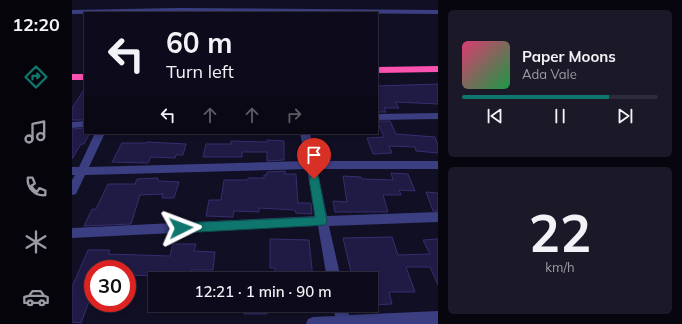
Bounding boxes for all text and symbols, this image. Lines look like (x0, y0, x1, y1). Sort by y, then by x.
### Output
text: 12:20 (12, 13, 60, 36)
text: 60 m (166, 25, 232, 60)
icon: left (100, 28, 152, 80)
text: Paper Moons (522, 47, 616, 66)
text: Turn left (166, 60, 234, 83)
icon: directions (22, 63, 50, 91)
text: Ada Vale (522, 66, 577, 82)
icon: left (157, 104, 179, 126)
icon: ahead (199, 104, 221, 126)
icon: ahead (241, 104, 263, 126)
icon: right (283, 104, 305, 126)
icon: previous (484, 105, 506, 127)
icon: pause (549, 105, 571, 127)
icon: next (614, 105, 636, 127)
icon: music (22, 118, 50, 146)
pin (297, 138, 331, 179)
icon: arrive (303, 144, 325, 166)
icon: phone (22, 173, 50, 201)
text: 22 (529, 200, 591, 265)
position arrow (160, 207, 202, 249)
icon: climate (22, 228, 50, 256)
text: km/h (545, 259, 575, 275)
speed limit sign: 30 (84, 260, 136, 312)
text: 12:21 · 1 min · 90 m (194, 282, 332, 301)
icon: car (22, 283, 50, 311)

